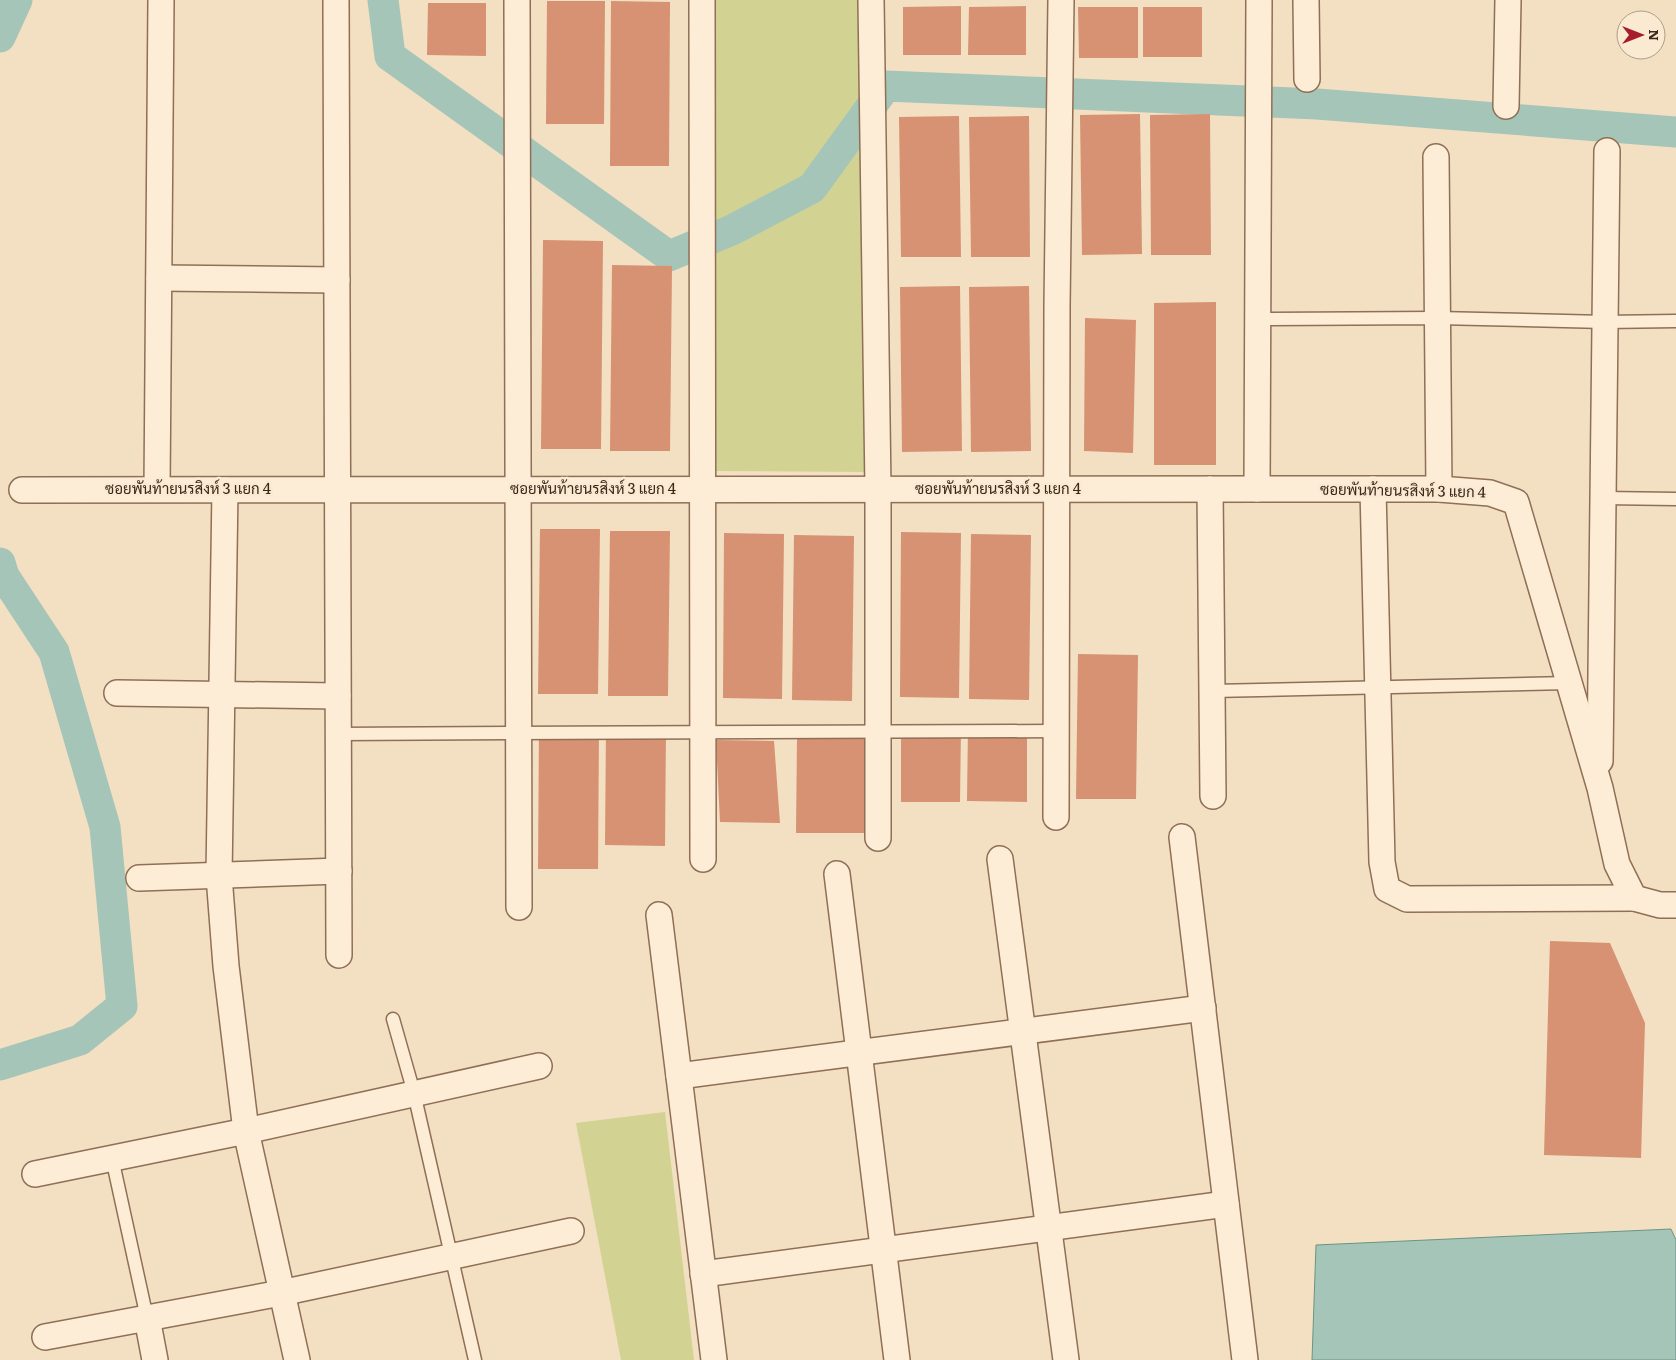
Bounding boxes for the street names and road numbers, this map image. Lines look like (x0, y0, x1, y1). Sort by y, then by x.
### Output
street label: ซอยพันท้ายนรสิงห์ 3 แยก 4 (105, 476, 271, 499)
street label: ซอยพันท้ายนรสิงห์ 3 แยก 4 (510, 476, 676, 499)
street label: ซอยพันท้ายนรสิงห์ 3 แยก 4 (915, 476, 1081, 499)
street label: ซอยพันท้ายนรสิงห์ 3 แยก 4 (1320, 477, 1486, 502)

